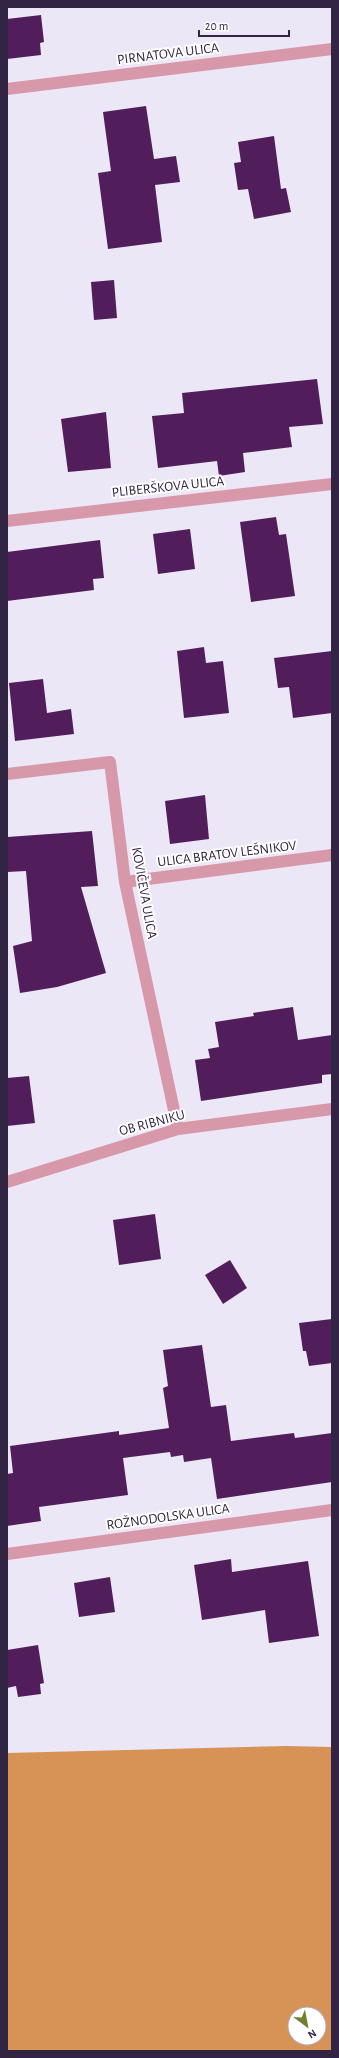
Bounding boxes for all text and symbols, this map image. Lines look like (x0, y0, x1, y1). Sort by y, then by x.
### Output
scale bar (199, 12, 289, 38)
text: 20 m (205, 20, 228, 32)
street label: PIRNATOVA ULICA (116, 41, 220, 67)
street label: PLIBERŠKOVA ULICA (111, 472, 225, 500)
street label: ULICA BRATOV LEŠNIKOV (156, 837, 297, 869)
street label: KOVIČEVA ULICA (129, 846, 161, 940)
street label: OB RIBNIKU (118, 1108, 186, 1138)
street label: ROŽNODOLSKA ULICA (105, 1499, 230, 1533)
north arrow (287, 2006, 327, 2046)
text: N (306, 2027, 318, 2041)

